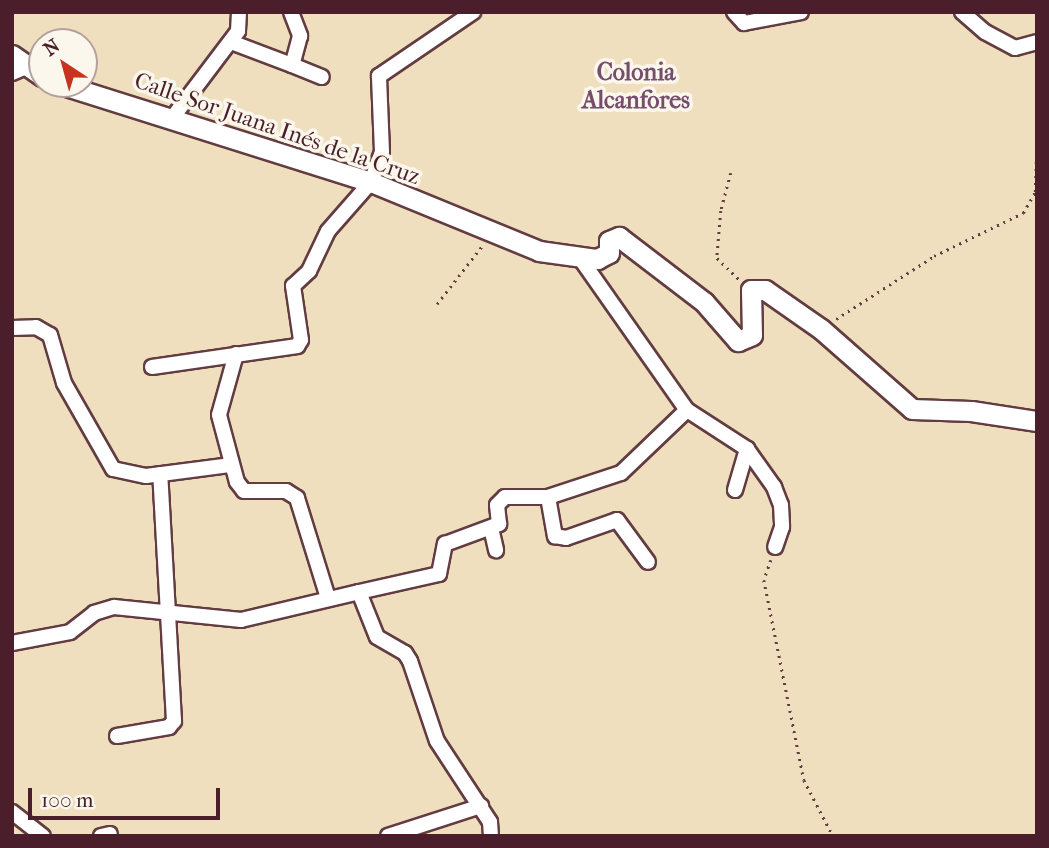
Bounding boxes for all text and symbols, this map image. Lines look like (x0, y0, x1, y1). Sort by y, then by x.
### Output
north arrow (28, 28, 98, 98)
text: N (40, 34, 64, 61)
district label: Colonia Alcanfores (582, 59, 690, 115)
street label: Calle Sor Juana Inés de la Cruz (131, 67, 423, 191)
scale bar (32, 774, 224, 818)
text: 100 m (41, 788, 94, 812)

